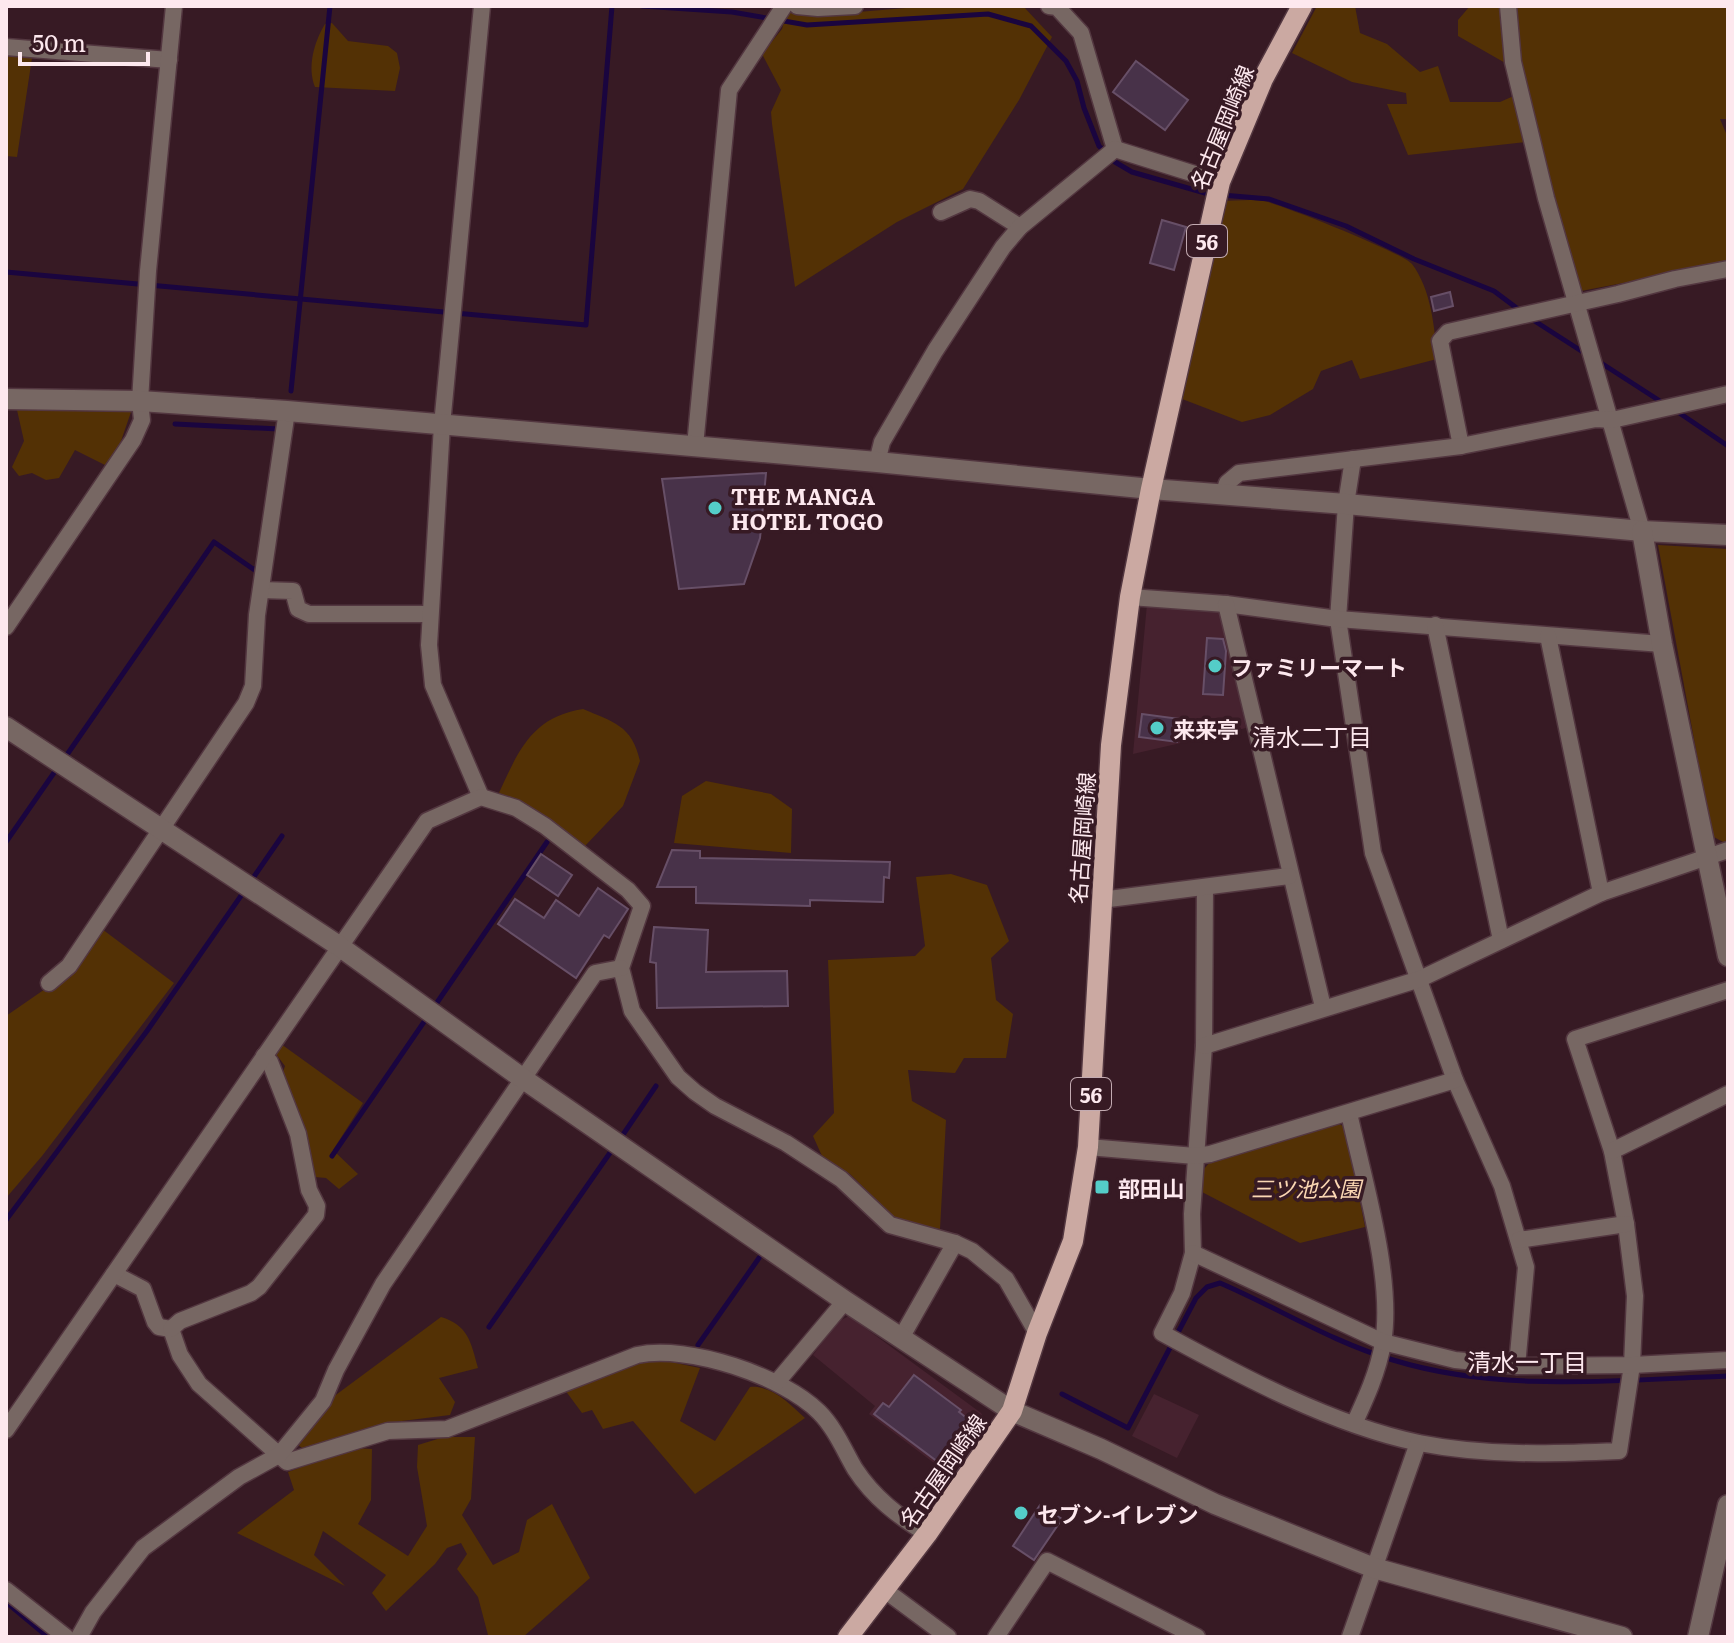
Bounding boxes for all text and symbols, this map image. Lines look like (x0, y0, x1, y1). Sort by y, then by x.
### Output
scale bar (20, 16, 148, 66)
text: 50 m (32, 24, 86, 59)
street label: 名古屋岡崎線 (1181, 60, 1261, 194)
road number: 56 (1187, 225, 1227, 257)
place label: THE MANGA HOTEL TOGO (731, 479, 883, 537)
marker: THE MANGA HOTEL TOGO (706, 499, 724, 517)
place label: ファミリーマート (1231, 650, 1407, 683)
marker: ファミリーマート (1206, 657, 1224, 675)
place label: 来来亭 (1173, 712, 1239, 745)
district label: 清水二丁目 (1252, 718, 1372, 753)
marker: 来来亭 (1148, 719, 1166, 737)
street label: 名古屋岡崎線 (1060, 771, 1102, 905)
road number: 56 (1071, 1078, 1111, 1110)
place label: 部田山 (1118, 1171, 1184, 1204)
park label: 三ツ池公園 (1251, 1171, 1364, 1204)
marker: 部田山 (1093, 1178, 1111, 1196)
district label: 清水一丁目 (1467, 1343, 1587, 1378)
street label: 名古屋岡崎線 (891, 1406, 993, 1534)
place label: セブン-イレブン (1037, 1497, 1198, 1530)
marker: セブン-イレブン (1012, 1504, 1030, 1522)

